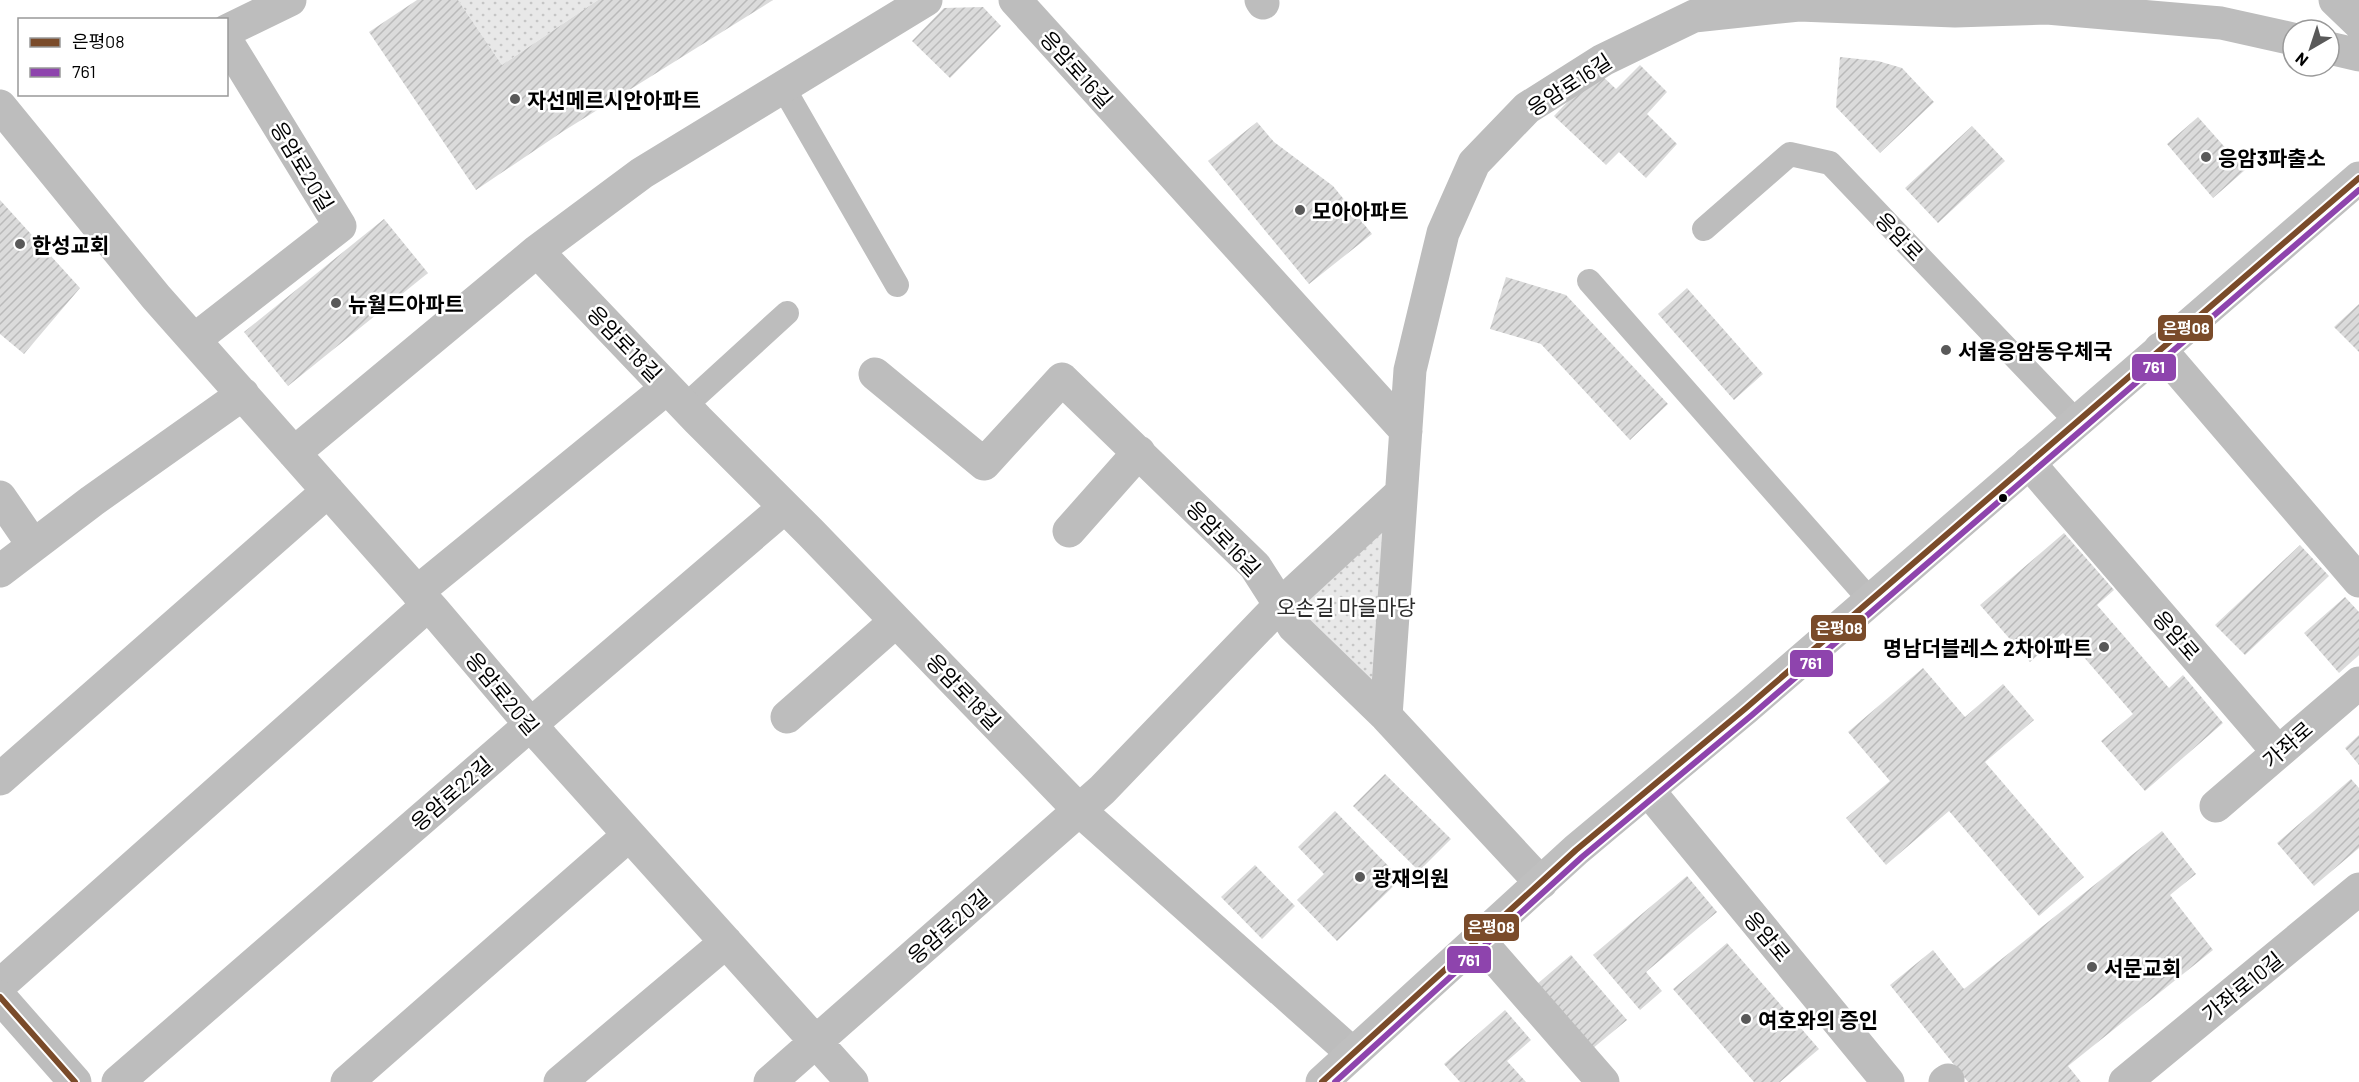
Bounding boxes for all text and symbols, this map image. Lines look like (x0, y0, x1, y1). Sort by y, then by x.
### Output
legend (18, 18, 228, 96)
north arrow (2281, 18, 2341, 78)
street label: 응암로16길 (1036, 25, 1118, 113)
text: 은평08 (72, 30, 125, 52)
street label: 응암로16길 (1522, 48, 1616, 120)
text: N (2291, 49, 2311, 71)
text: 761 (72, 60, 96, 82)
place label: 자선메르시안아파트 (527, 87, 701, 112)
marker: 자선메르시안아파트 (508, 92, 522, 106)
street label: 응암로20길 (266, 117, 340, 215)
place label: 응암3파출소 (2218, 145, 2326, 170)
marker: 응암3파출소 (2199, 150, 2213, 164)
place label: 모아아파트 (1312, 198, 1409, 223)
marker: 모아아파트 (1293, 203, 1307, 217)
street label: 응암로 (1871, 206, 1929, 266)
place label: 한성교회 (32, 232, 109, 257)
marker: 한성교회 (13, 237, 27, 251)
place label: 뉴월드아파트 (348, 291, 464, 316)
marker: 뉴월드아파트 (329, 296, 343, 310)
street label: 응암로18길 (583, 300, 667, 386)
line badge: 은평08 (2157, 314, 2214, 342)
text: 은평08 (2162, 318, 2210, 337)
place label: 서울응암동우체국 (1958, 338, 2113, 363)
marker: 서울응암동우체국 (1939, 343, 1953, 357)
line badge: 761 (2131, 353, 2177, 382)
text: 761 (2143, 357, 2165, 376)
unlabelled marker (1997, 492, 2009, 504)
street label: 응암로16길 (1182, 495, 1266, 581)
park label: 오손길 마을마당 (1276, 594, 1416, 619)
street label: 응암로 (2149, 605, 2205, 665)
line badge: 은평08 (1810, 614, 1867, 642)
text: 은평08 (1815, 618, 1863, 637)
place label: 명남더블레스 2차아파트 (1883, 635, 2092, 660)
marker: 명남더블레스 2차아파트 (2097, 640, 2111, 654)
street label: 응암로20길 (461, 647, 545, 739)
street label: 응암로18길 (922, 648, 1006, 734)
line badge: 761 (1789, 649, 1834, 678)
text: 761 (1800, 653, 1822, 672)
street label: 가좌로 (2257, 716, 2317, 772)
street label: 응암로22길 (405, 751, 497, 835)
place label: 광재의원 (1372, 865, 1449, 890)
marker: 광재의원 (1353, 870, 1367, 884)
street label: 응암로20길 (902, 884, 994, 968)
street label: 응암로 (1740, 906, 1796, 966)
line badge: 은평08 (1463, 913, 1520, 942)
text: 은평08 (1467, 917, 1515, 936)
line badge: 761 (1446, 945, 1492, 974)
street label: 가좌로10길 (2197, 946, 2287, 1026)
text: 761 (1458, 950, 1480, 969)
place label: 서문교회 (2104, 955, 2181, 980)
marker: 서문교회 (2085, 960, 2099, 974)
place label: 여호와의 증인 (1758, 1007, 1878, 1032)
marker: 여호와의 증인 (1739, 1012, 1753, 1026)

